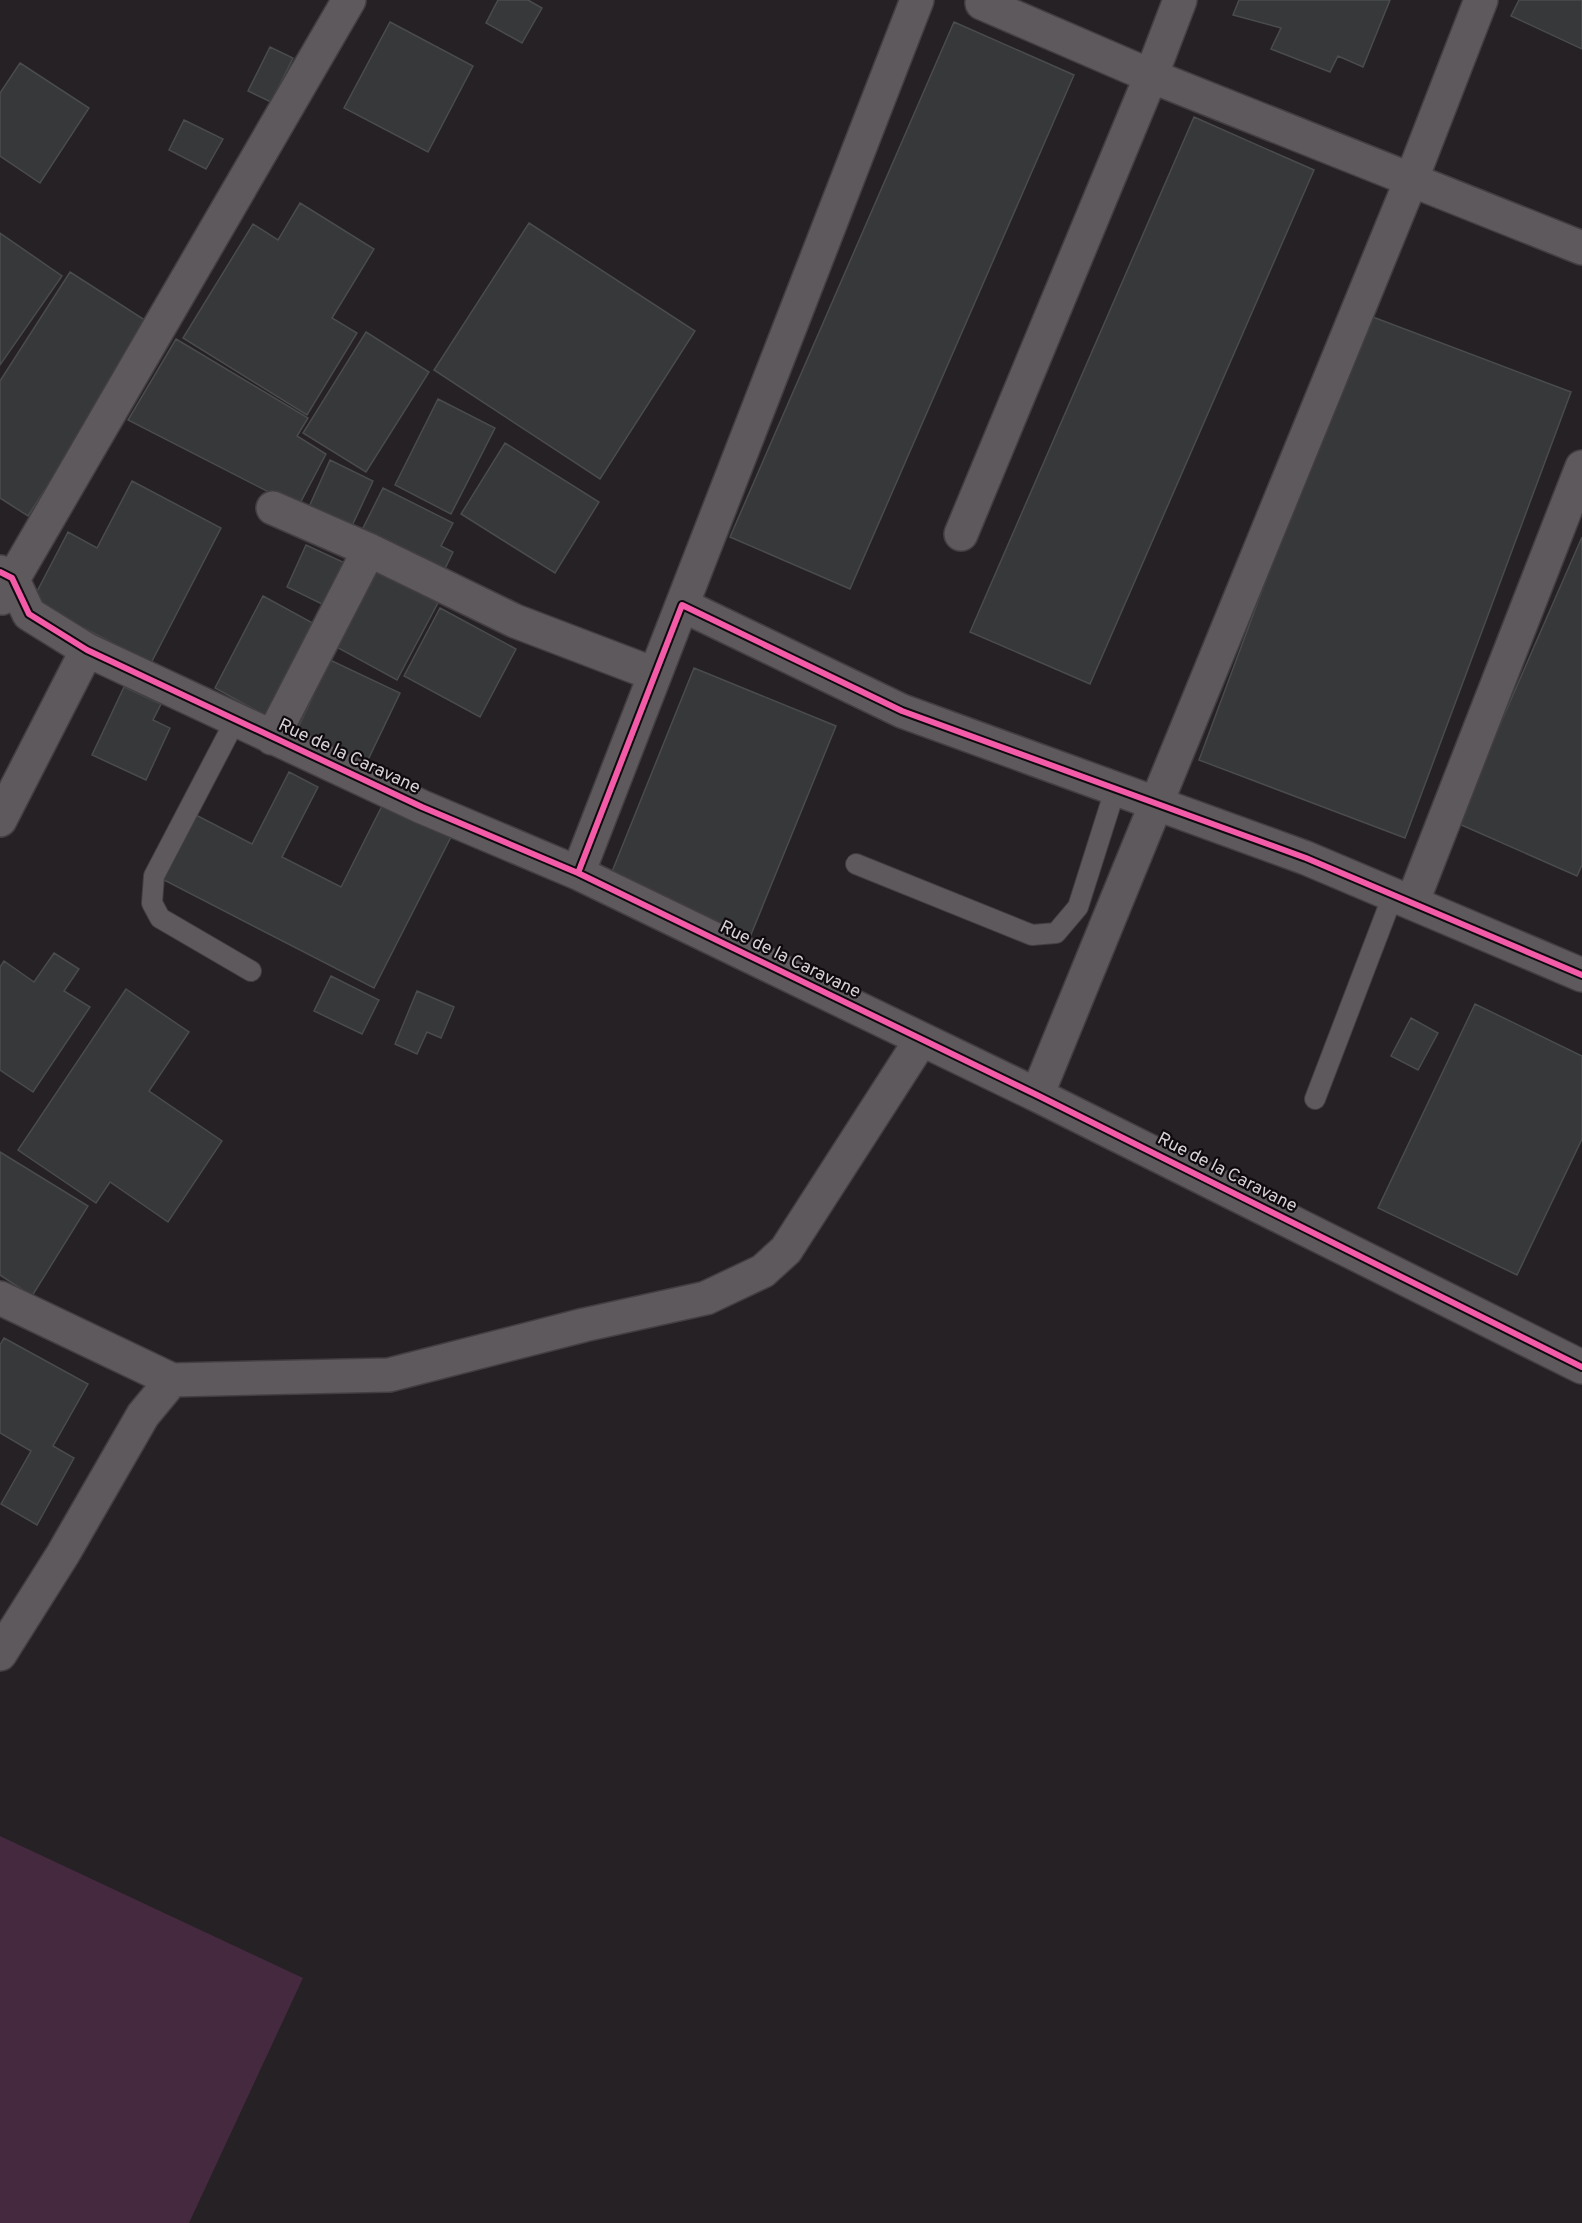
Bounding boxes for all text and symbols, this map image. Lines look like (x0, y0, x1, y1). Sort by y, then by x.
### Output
street label: Rue de la Caravane (274, 714, 424, 800)
street label: Rue de la Caravane (716, 916, 864, 1004)
street label: Rue de la Caravane (1153, 1128, 1301, 1218)

